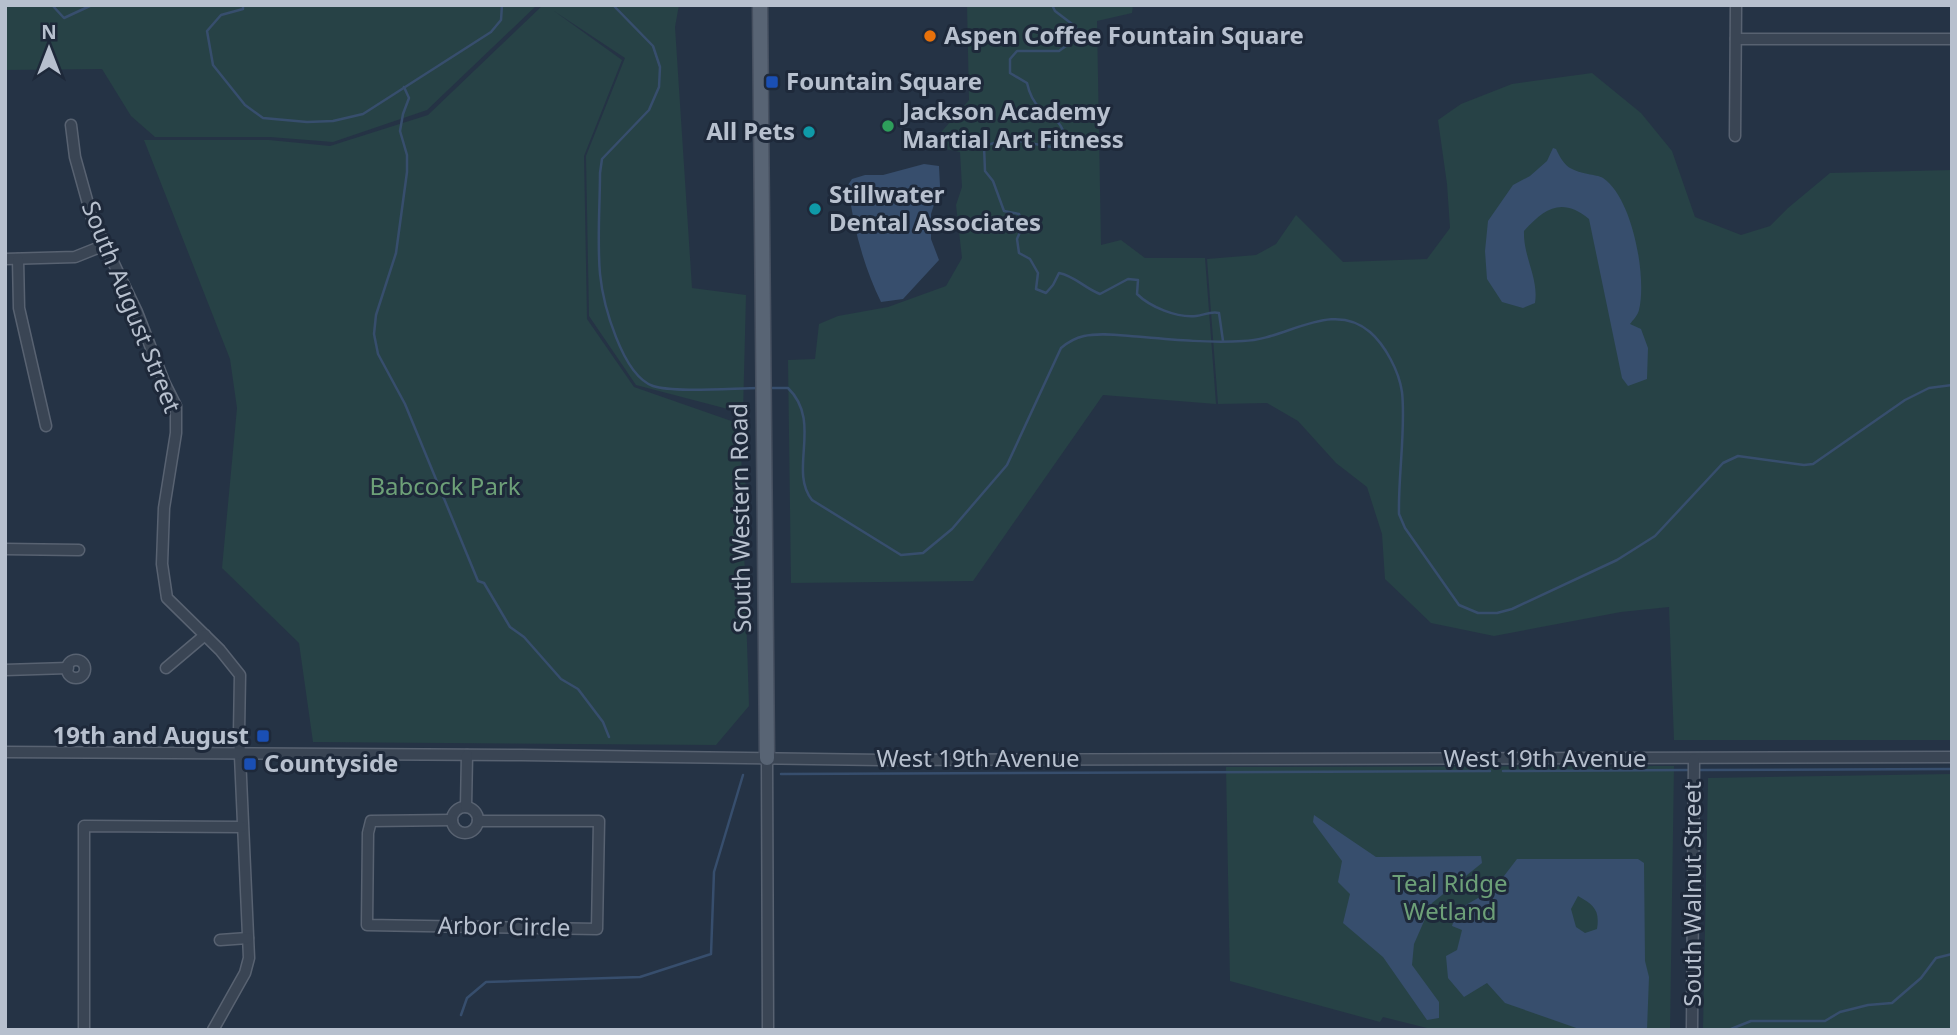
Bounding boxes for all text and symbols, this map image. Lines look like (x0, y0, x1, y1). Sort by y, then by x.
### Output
north arrow (14, 14, 84, 84)
place label: Aspen Coffee Fountain Square (944, 18, 1304, 51)
text: N (41, 19, 57, 45)
marker: Aspen Coffee Fountain Square (922, 28, 938, 44)
place label: Fountain Square (786, 64, 982, 97)
marker: Fountain Square (764, 74, 780, 90)
place label: Jackson Academy Martial Art Fitness (900, 94, 1124, 155)
place label: All Pets (706, 114, 795, 147)
marker: Jackson Academy Martial Art Fitness (880, 118, 896, 134)
marker: All Pets (801, 124, 817, 140)
place label: Stillwater Dental Associates (829, 177, 1041, 238)
street label: South August Street (75, 196, 190, 417)
marker: Stillwater Dental Associates (807, 201, 823, 217)
street label: South Western Road (721, 403, 758, 633)
park label: Babcock Park (369, 469, 521, 502)
place label: 19th and August (52, 718, 249, 751)
marker: 19th and August (255, 728, 271, 744)
street label: West 19th Avenue (876, 741, 1080, 774)
street label: West 19th Avenue (1443, 741, 1647, 774)
place label: Countyside (264, 746, 398, 779)
marker: Countyside (242, 756, 258, 772)
street label: South Walnut Street (1675, 781, 1708, 1007)
park label: Teal Ridge Wetland (1392, 866, 1508, 927)
street label: Arbor Circle (437, 908, 571, 943)

